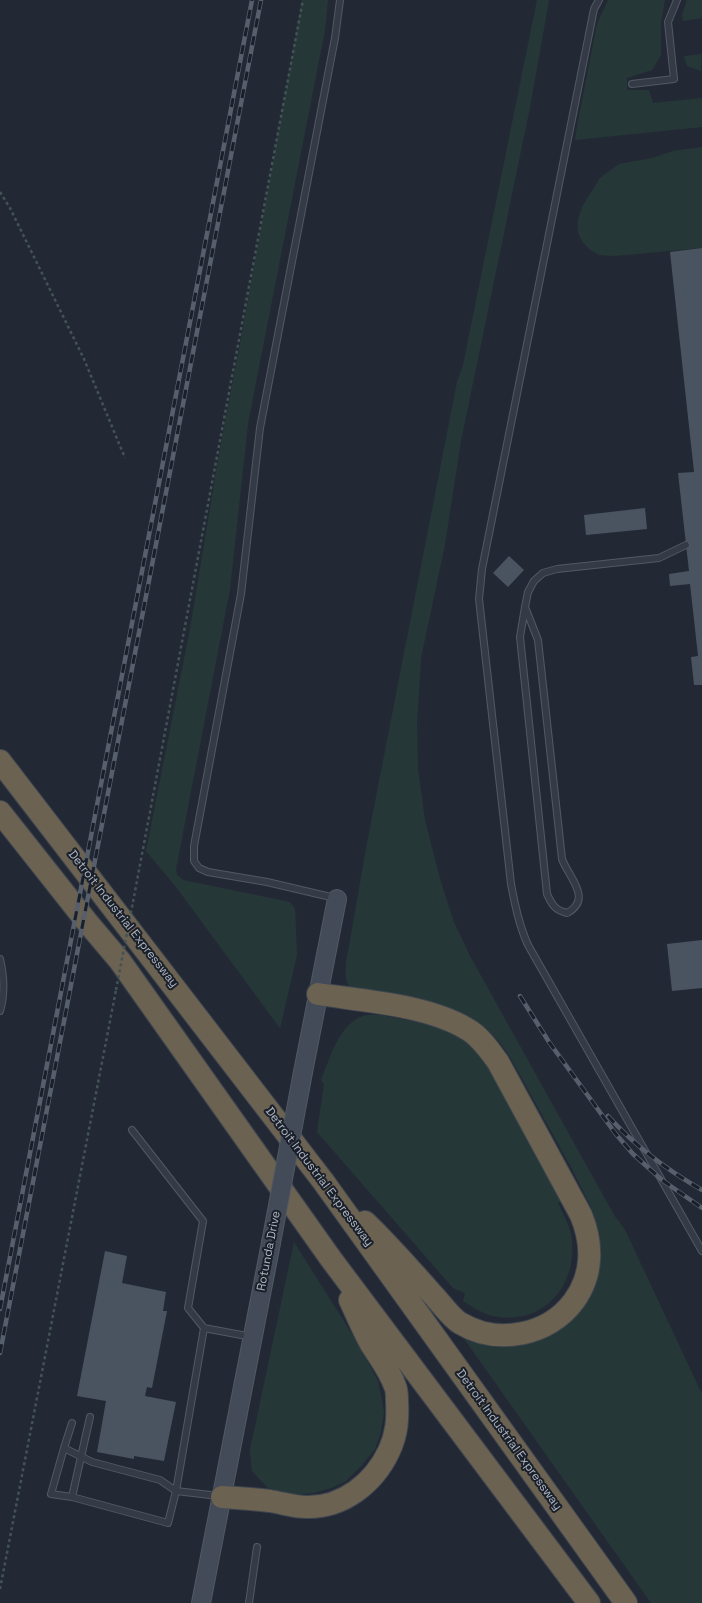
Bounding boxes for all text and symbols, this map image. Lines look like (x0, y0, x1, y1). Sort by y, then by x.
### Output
street label: Detroit Industrial Expressway (65, 847, 181, 991)
street label: Detroit Industrial Expressway (262, 1105, 376, 1249)
street label: Rotunda Drive (254, 1210, 284, 1292)
street label: Detroit Industrial Expressway (453, 1367, 565, 1513)

